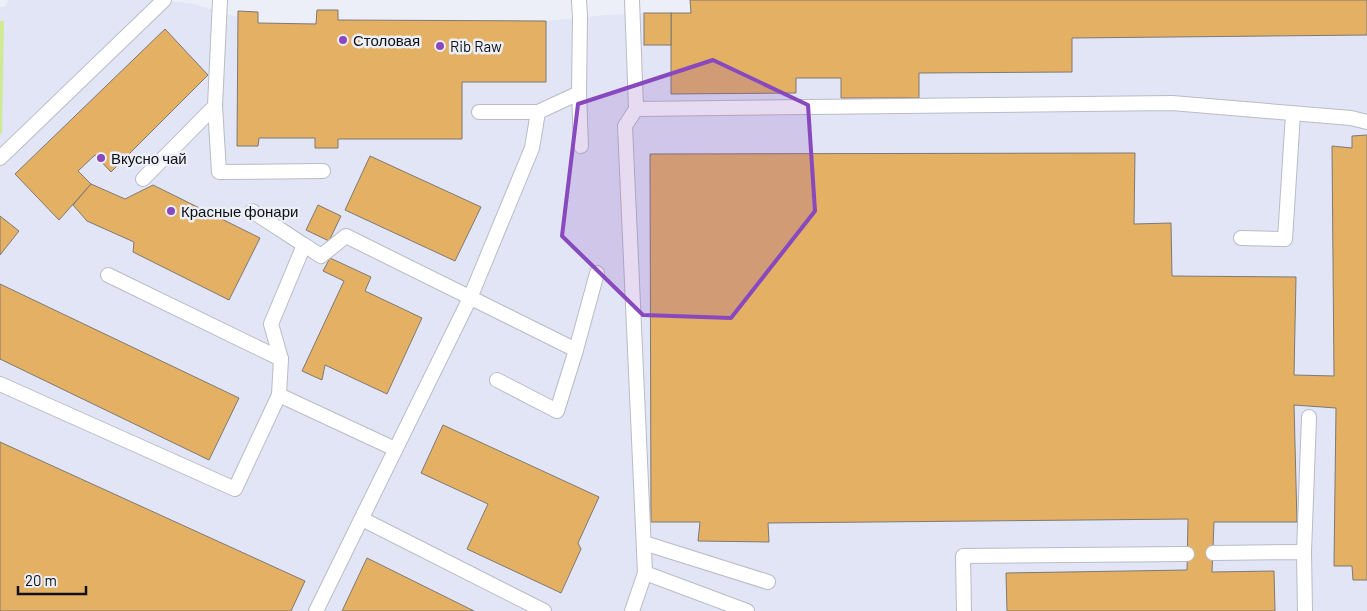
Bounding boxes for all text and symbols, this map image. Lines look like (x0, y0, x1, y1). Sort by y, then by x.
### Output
place label: Столовая (353, 31, 420, 49)
marker: Столовая (337, 34, 349, 46)
place label: Rib Raw (450, 37, 502, 55)
marker: Rib Raw (434, 40, 446, 52)
place label: Вкусно чай (111, 149, 187, 167)
marker: Вкусно чай (95, 152, 107, 164)
place label: Красные фонари (181, 202, 298, 220)
marker: Красные фонари (165, 205, 177, 217)
scale bar (18, 564, 85, 596)
text: 20 m (25, 571, 57, 589)

